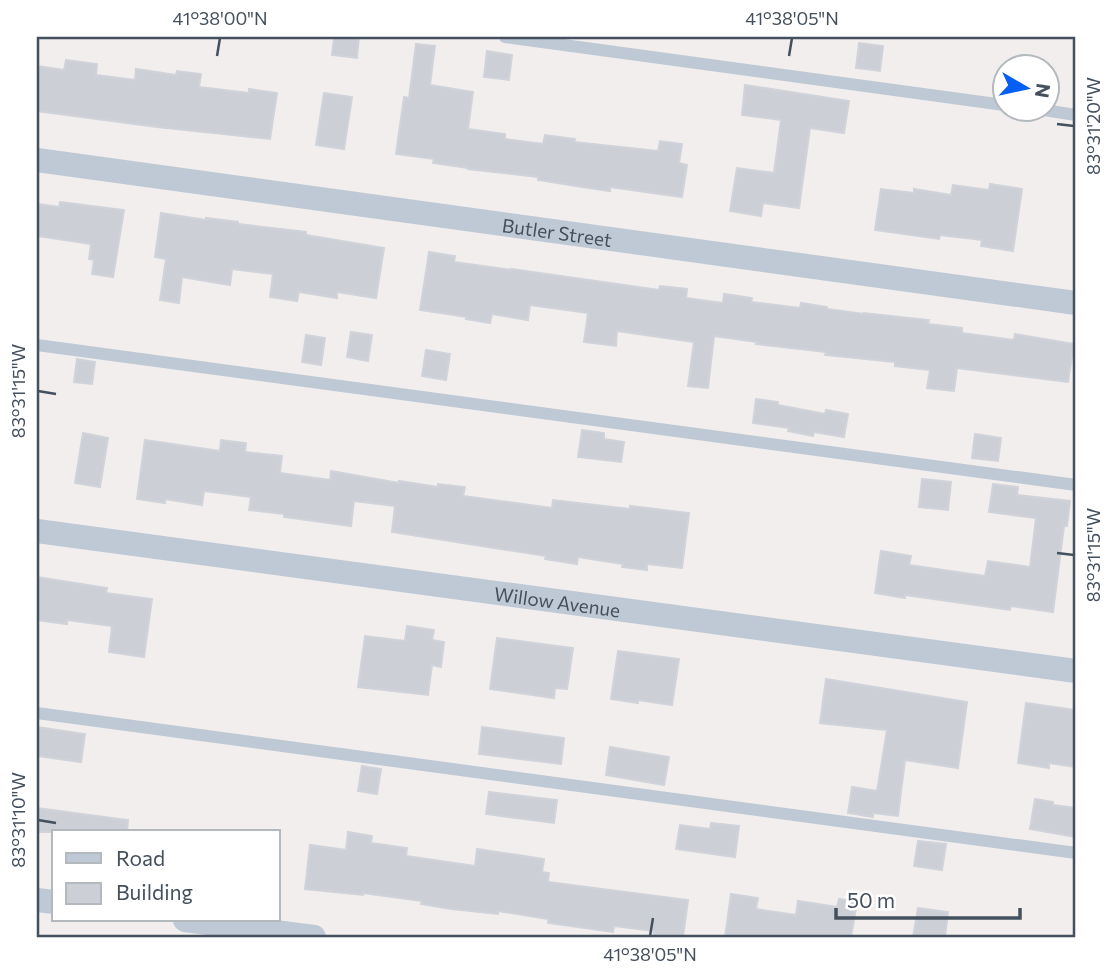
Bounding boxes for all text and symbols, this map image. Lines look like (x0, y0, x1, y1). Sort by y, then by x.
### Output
text: 41°38'00"N (172, 7, 268, 29)
text: 41°38'05"N (745, 7, 839, 29)
north arrow (990, 52, 1060, 122)
text: 83°31'20"W (1082, 77, 1104, 175)
text: N (1031, 82, 1056, 100)
street label: Butler Street (501, 213, 614, 251)
text: 83°31'15"W (7, 344, 29, 438)
text: 83°31'15"W (1082, 508, 1104, 602)
street label: Willow Avenue (493, 581, 622, 621)
text: 83°31'10"W (7, 772, 29, 868)
legend (52, 830, 280, 922)
text: Road (116, 845, 165, 870)
scale bar (836, 876, 1020, 920)
text: Building (116, 879, 193, 904)
text: 50 m (847, 887, 895, 912)
text: 41°38'05"N (603, 943, 697, 965)

